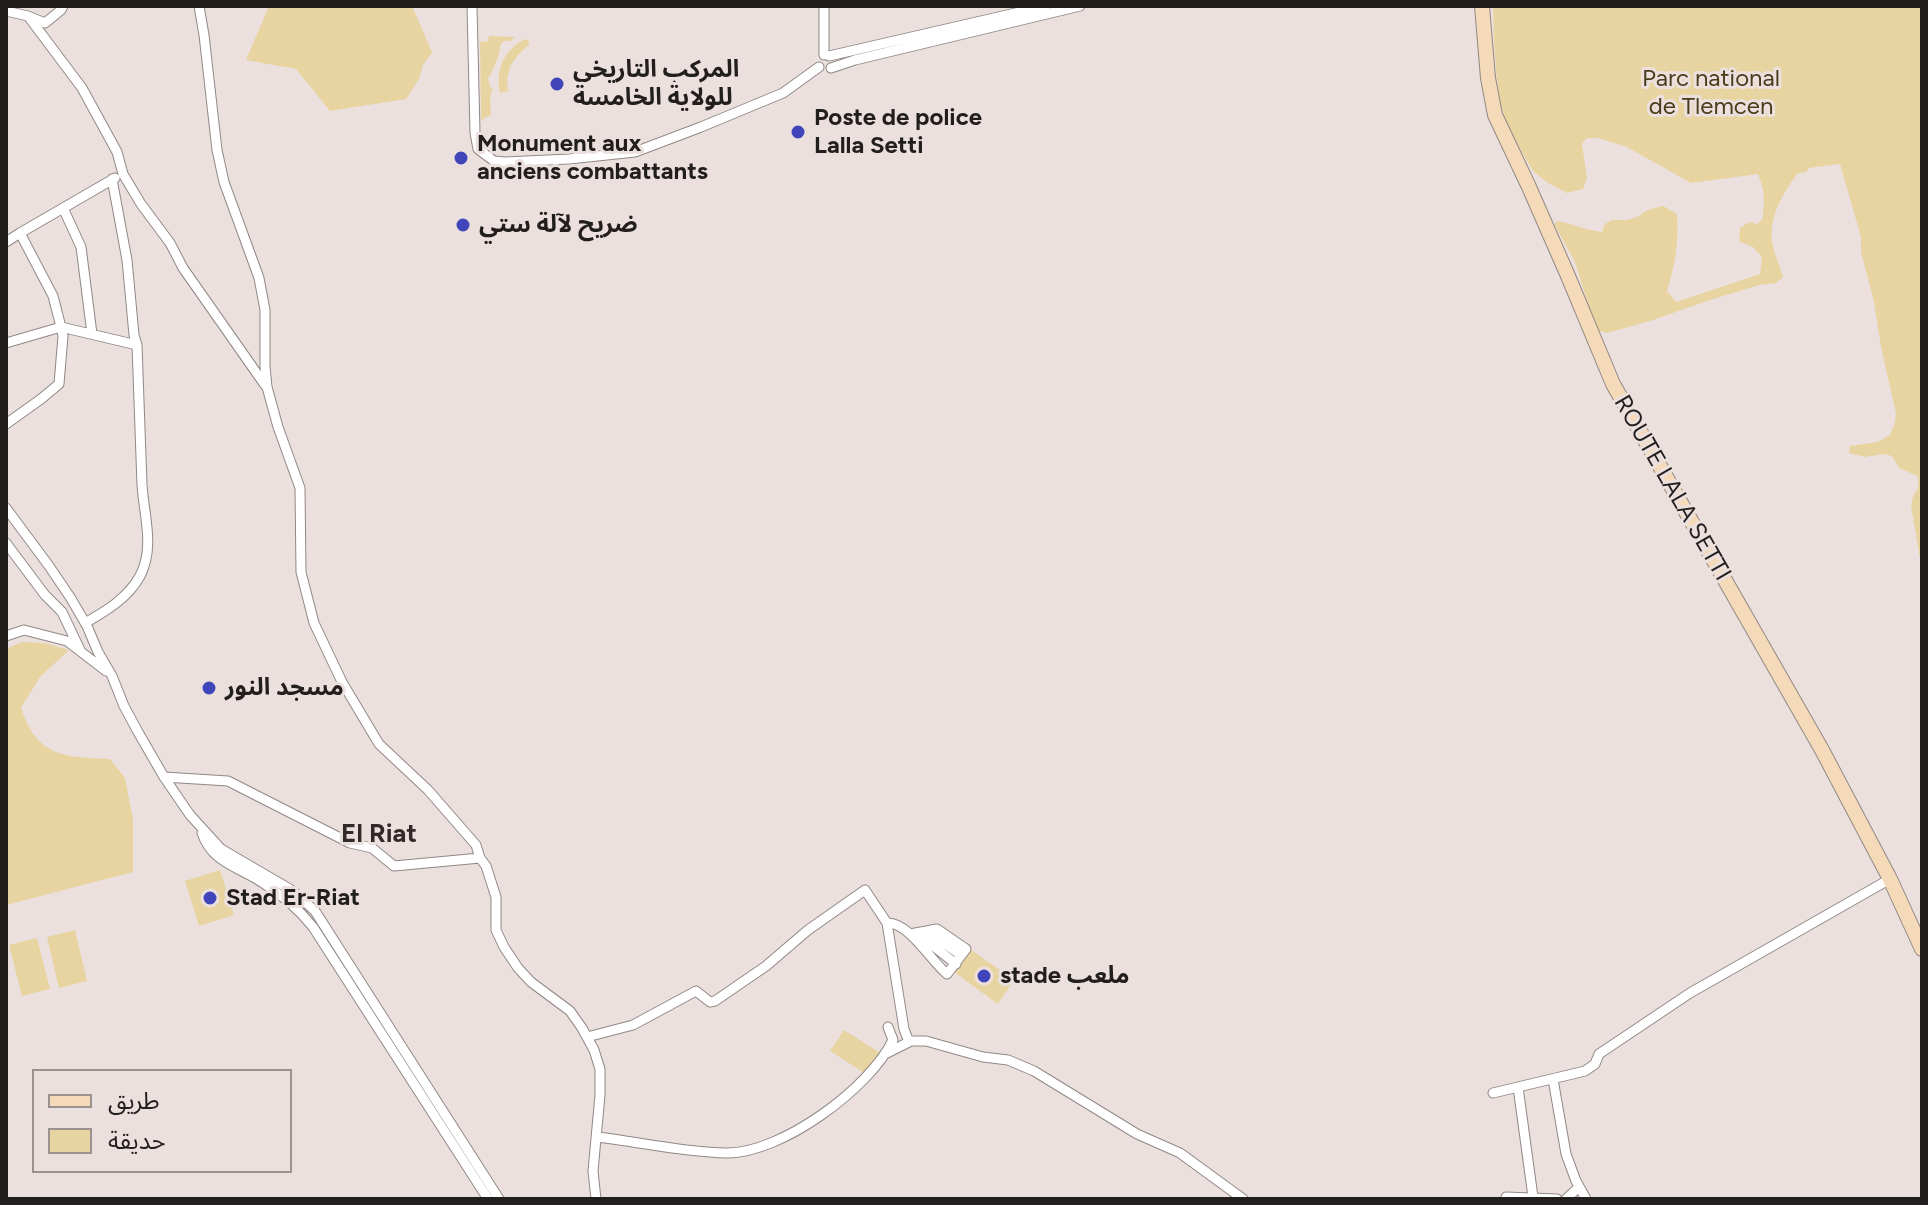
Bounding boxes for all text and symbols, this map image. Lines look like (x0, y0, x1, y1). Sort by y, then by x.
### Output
place label: المركب التاريخي للولاية الخامسة (573, 56, 739, 112)
park label: Parc national de Tlemcen (1642, 65, 1780, 121)
marker: المركب التاريخي للولاية الخامسة (548, 75, 566, 93)
place label: Poste de police Lalla Setti (814, 104, 982, 160)
marker: Poste de police Lalla Setti (789, 123, 807, 141)
place label: Monument aux anciens combattants (477, 130, 708, 186)
marker: Monument aux anciens combattants (452, 149, 470, 167)
place label: ضريح لآلة ستي (479, 211, 638, 239)
marker: ضريح لآلة ستي (454, 216, 472, 234)
street label: ROUTE LALA SETTI (1607, 390, 1737, 586)
place label: مسجد النور (225, 674, 344, 702)
marker: مسجد النور (200, 679, 218, 697)
district label: El Riat (341, 818, 417, 850)
place label: Stad Er-Riat (226, 884, 360, 912)
marker: Stad Er-Riat (201, 889, 219, 907)
place label: stade ملعب (1000, 962, 1130, 990)
marker: stade ملعب (975, 967, 993, 985)
legend (32, 1069, 292, 1173)
text: طريق (108, 1086, 160, 1115)
text: حديقة (108, 1126, 166, 1155)

